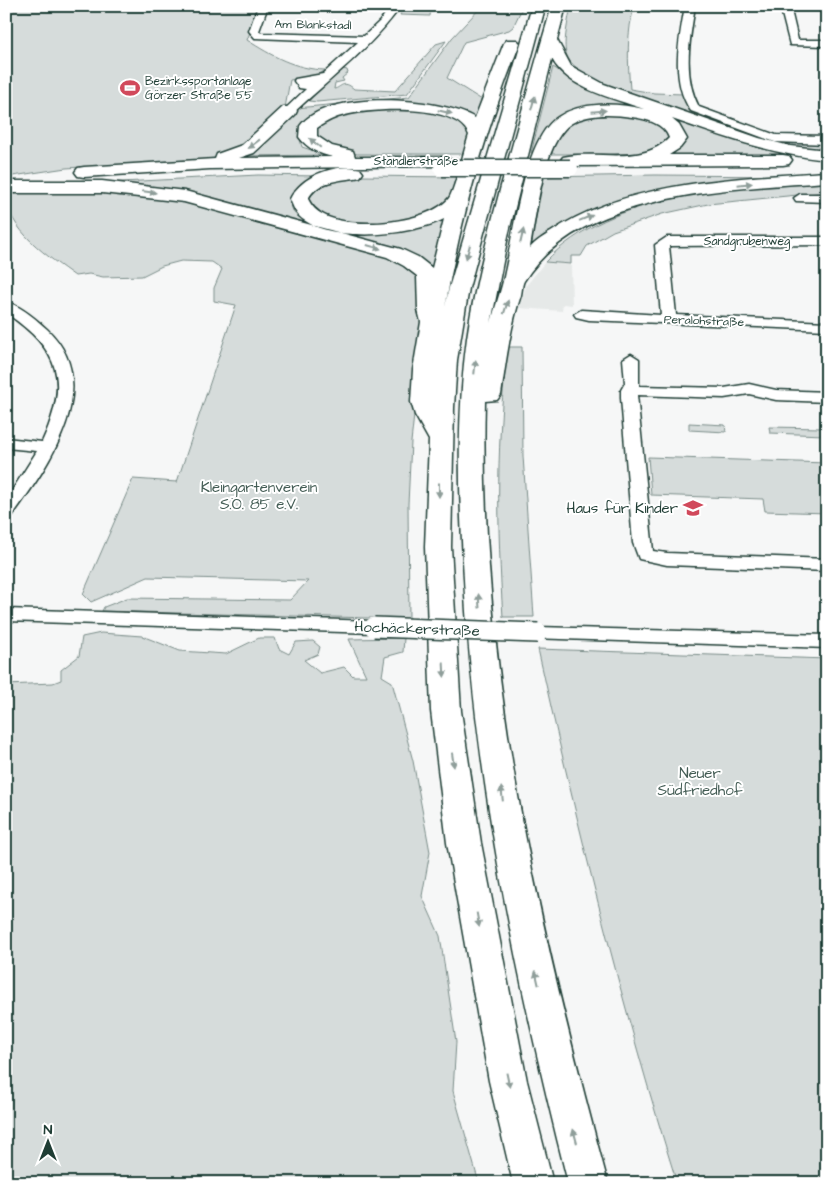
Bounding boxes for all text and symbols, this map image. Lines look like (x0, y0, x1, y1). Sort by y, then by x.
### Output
street label: Am Blankstadl (274, 16, 352, 34)
place label: Bezirkssportanlage Görzer Straße 55 (145, 73, 253, 104)
sports icon: Bezirkssportanlage Görzer Straße 55 (119, 77, 141, 99)
one-way arrow (529, 95, 537, 110)
one-way arrow (592, 107, 608, 115)
one-way arrow (438, 108, 453, 116)
one-way arrow (309, 138, 322, 149)
one-way arrow (247, 139, 260, 150)
street label: Ständlerstraße (374, 153, 459, 170)
one-way arrow (737, 180, 753, 188)
one-way arrow (141, 188, 157, 196)
one-way arrow (579, 214, 594, 222)
one-way arrow (518, 229, 526, 244)
street label: Sandgrubenweg (704, 233, 790, 251)
one-way arrow (367, 244, 382, 252)
one-way arrow (464, 245, 472, 260)
one-way arrow (502, 299, 510, 314)
street label: Peralohstraße (664, 311, 745, 331)
one-way arrow (471, 359, 479, 375)
park label: Kleingartenverein S.O. 85 e.V. (201, 477, 318, 515)
one-way arrow (435, 482, 443, 498)
school or university icon: Haus für Kinder (682, 497, 704, 519)
place label: Haus für Kinder (566, 498, 678, 519)
one-way arrow (475, 593, 483, 609)
street label: Hochäckerstraße (354, 616, 480, 642)
one-way arrow (441, 662, 449, 678)
one-way arrow (449, 752, 457, 768)
park label: Neuer Südfriedhof (658, 763, 743, 801)
one-way arrow (498, 786, 506, 802)
one-way arrow (474, 913, 482, 929)
one-way arrow (532, 969, 540, 985)
one-way arrow (505, 1072, 513, 1088)
north arrow (22, 1116, 72, 1166)
text: N (44, 1120, 53, 1140)
one-way arrow (571, 1128, 579, 1143)

